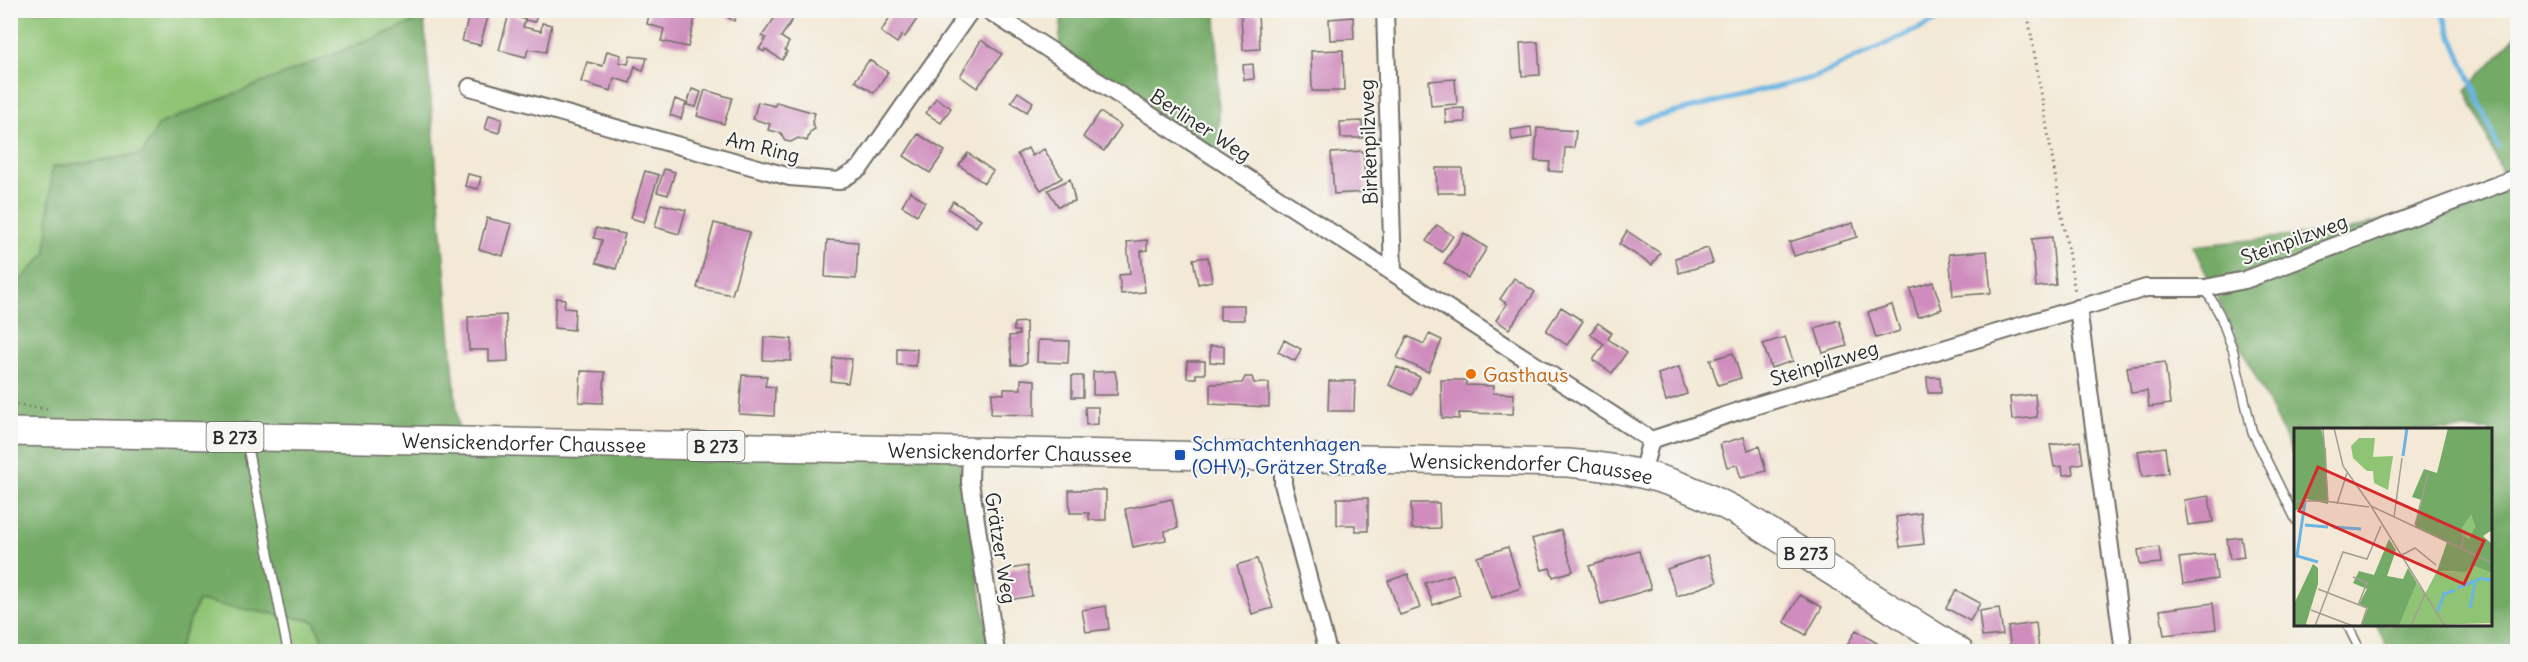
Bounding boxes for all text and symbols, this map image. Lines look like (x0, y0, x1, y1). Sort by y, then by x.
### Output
street label: Birkenpilzweg (1353, 79, 1383, 205)
street label: Berliner Weg (1146, 83, 1256, 167)
street label: Am Ring (724, 126, 802, 168)
street label: Steinpilzweg (2237, 208, 2351, 270)
street label: Steinpilzweg (1767, 335, 1881, 391)
place label: Gasthaus (1483, 362, 1568, 387)
marker: Gasthaus (1464, 367, 1478, 381)
road number: B 273 (206, 422, 264, 452)
street label: Wensickendorfer Chaussee (401, 427, 646, 457)
inset map (2294, 428, 2492, 626)
road number: B 273 (688, 431, 744, 461)
place label: Schmachtenhagen (OHV), Grätzer Straße (1192, 431, 1387, 479)
street label: Wensickendorfer Chaussee (887, 437, 1132, 467)
street label: Wensickendorfer Chaussee (1409, 447, 1656, 489)
marker: Schmachtenhagen (OHV), Grätzer Straße (1173, 448, 1187, 462)
street label: Grätzer Weg (980, 490, 1022, 606)
road number: B 273 (1778, 538, 1834, 568)

